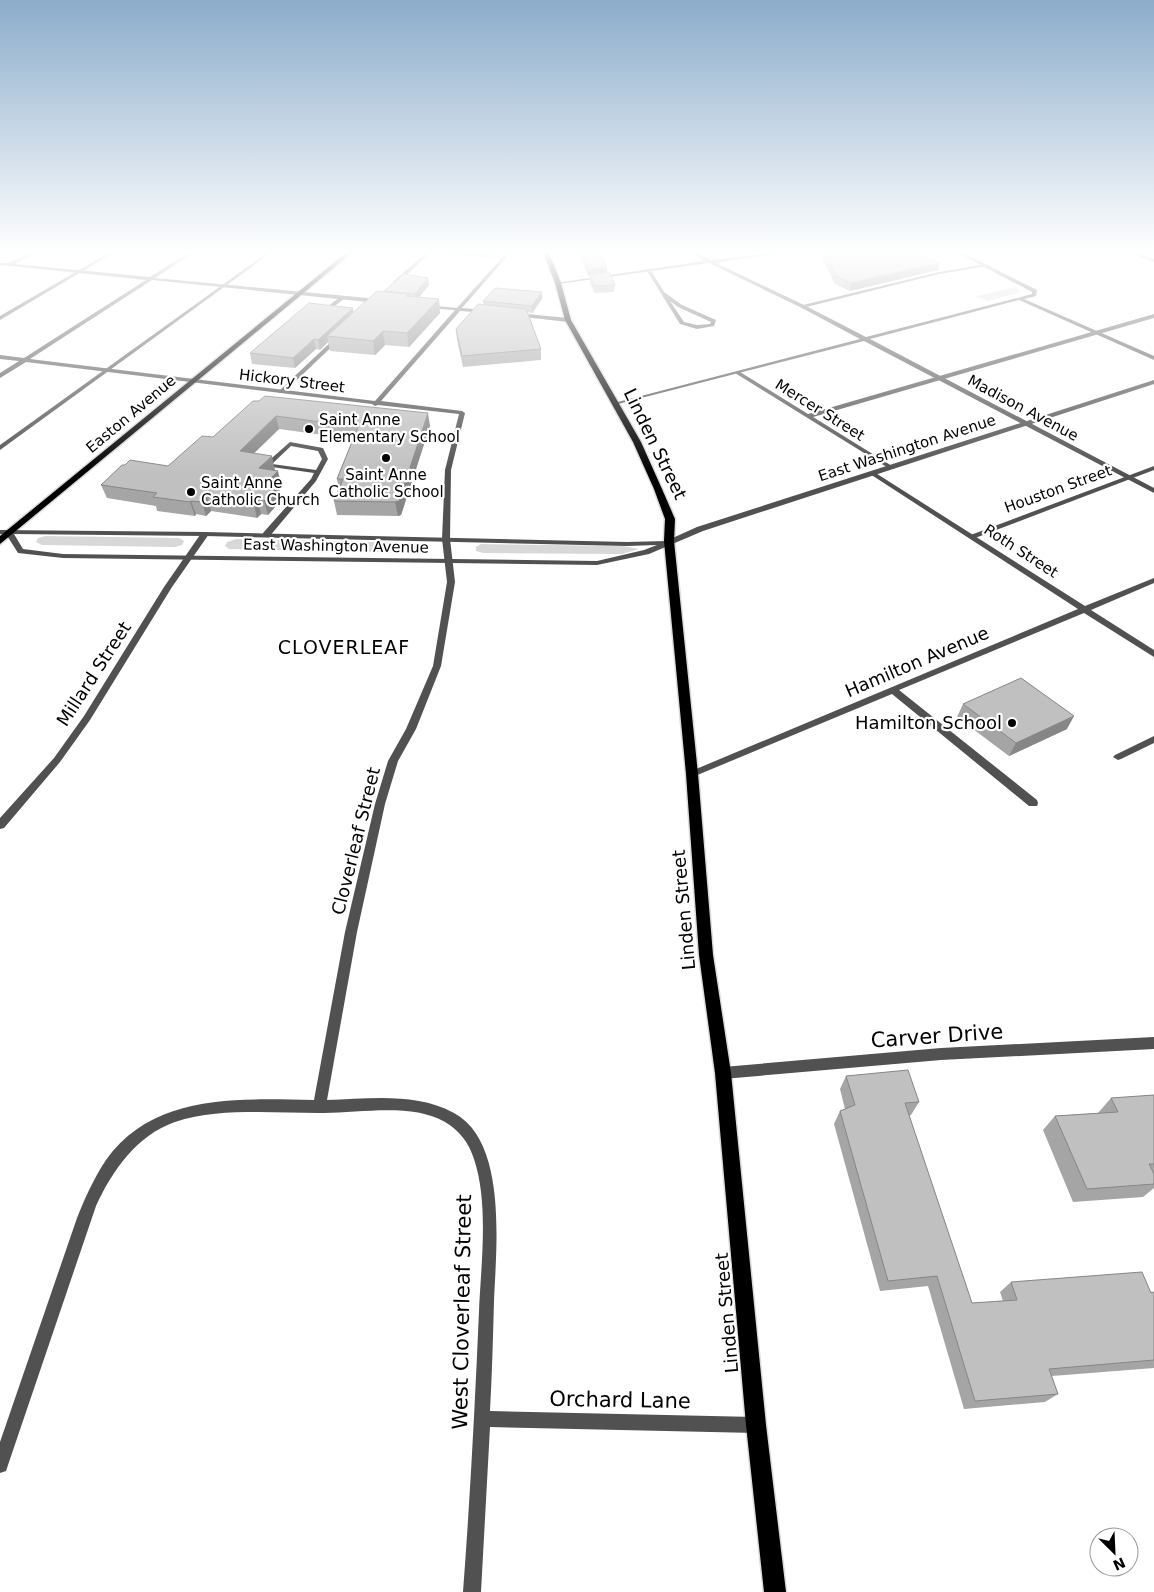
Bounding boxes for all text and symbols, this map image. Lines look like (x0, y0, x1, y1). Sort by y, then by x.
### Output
street label: Hickory Street (238, 366, 346, 396)
street label: Easton Avenue (82, 371, 180, 457)
street label: Madison Avenue (965, 371, 1081, 445)
street label: Mercer Street (772, 375, 868, 445)
street label: Linden Street (620, 385, 691, 503)
place label: Saint Anne Elementary School (319, 411, 460, 446)
street label: East Washington Avenue (816, 411, 998, 485)
marker: Saint Anne Elementary School (303, 423, 315, 435)
marker: Saint Anne Catholic School (380, 452, 392, 464)
street label: Houston Street (1002, 461, 1114, 517)
place label: Saint Anne Catholic School (328, 466, 444, 501)
place label: Saint Anne Catholic Church (201, 474, 320, 509)
marker: Saint Anne Catholic Church (185, 486, 197, 498)
street label: Roth Street (981, 520, 1061, 582)
street label: East Washington Avenue (243, 535, 429, 557)
street label: Millard Street (52, 617, 135, 730)
street label: Hamilton Avenue (842, 622, 992, 701)
district label: CLOVERLEAF (278, 636, 410, 658)
place label: Hamilton School (855, 712, 1002, 733)
marker: Hamilton School (1006, 717, 1018, 729)
street label: Cloverleaf Street (327, 765, 384, 917)
street label: Linden Street (668, 849, 699, 971)
street label: Carver Drive (870, 1019, 1004, 1053)
street label: West Cloverleaf Street (448, 1194, 476, 1430)
street label: Linden Street (711, 1252, 742, 1374)
street label: Orchard Lane (549, 1387, 691, 1413)
north arrow (1089, 1527, 1139, 1577)
text: N (1111, 1554, 1128, 1574)

